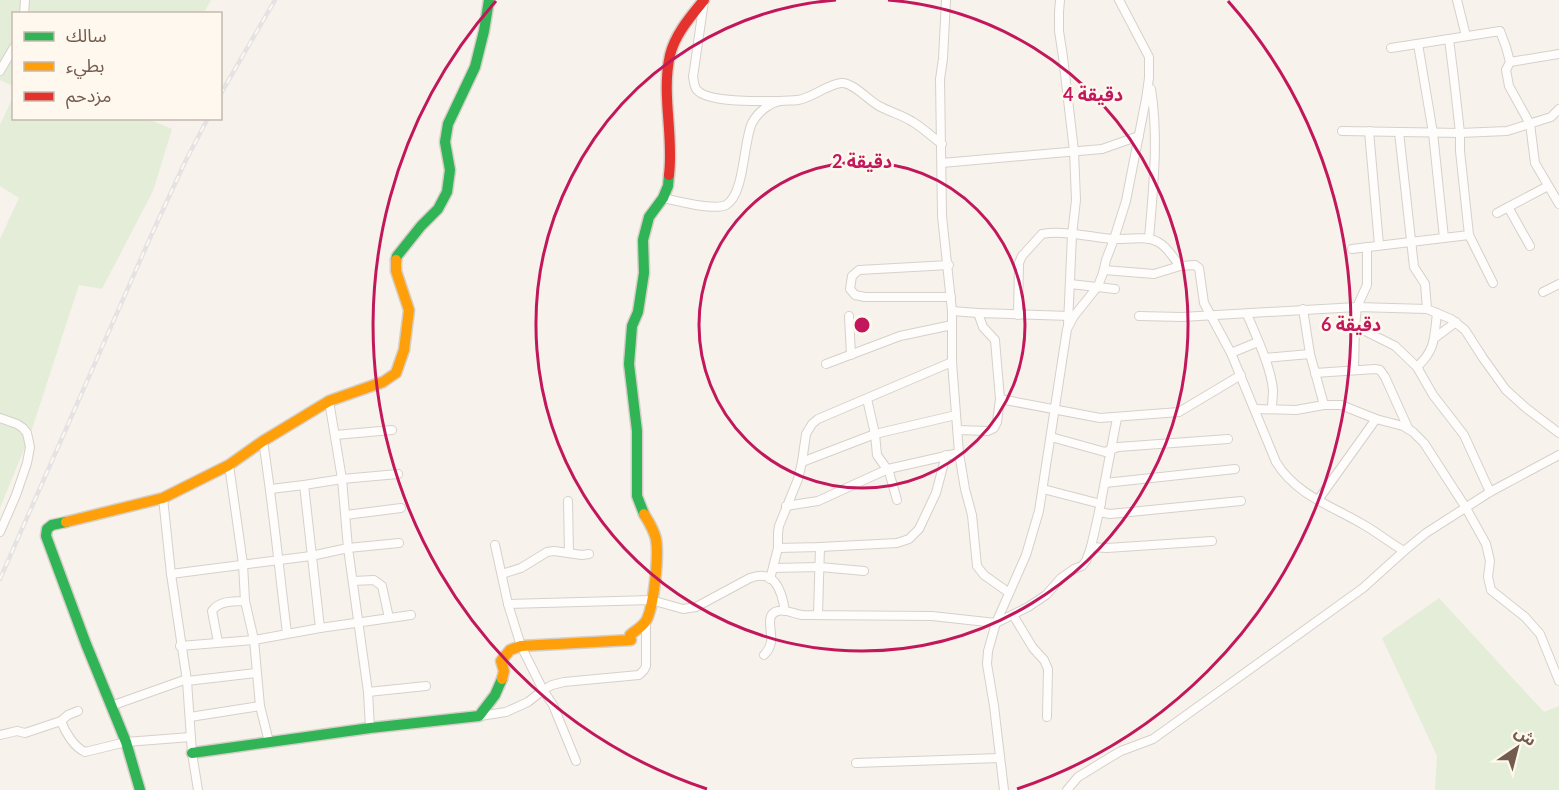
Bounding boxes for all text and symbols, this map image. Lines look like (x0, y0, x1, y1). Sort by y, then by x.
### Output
legend (12, 12, 222, 120)
text: سالك (66, 24, 107, 46)
text: بطيء (66, 54, 104, 79)
text: 4 دقيقة (1063, 83, 1123, 105)
text: مزدحم (66, 84, 111, 109)
text: 2 دقيقة (832, 150, 892, 172)
text: 6 دقيقة (1321, 313, 1381, 335)
centre of rings (852, 315, 872, 335)
north arrow (1487, 718, 1547, 778)
text: ش (1511, 721, 1540, 750)

